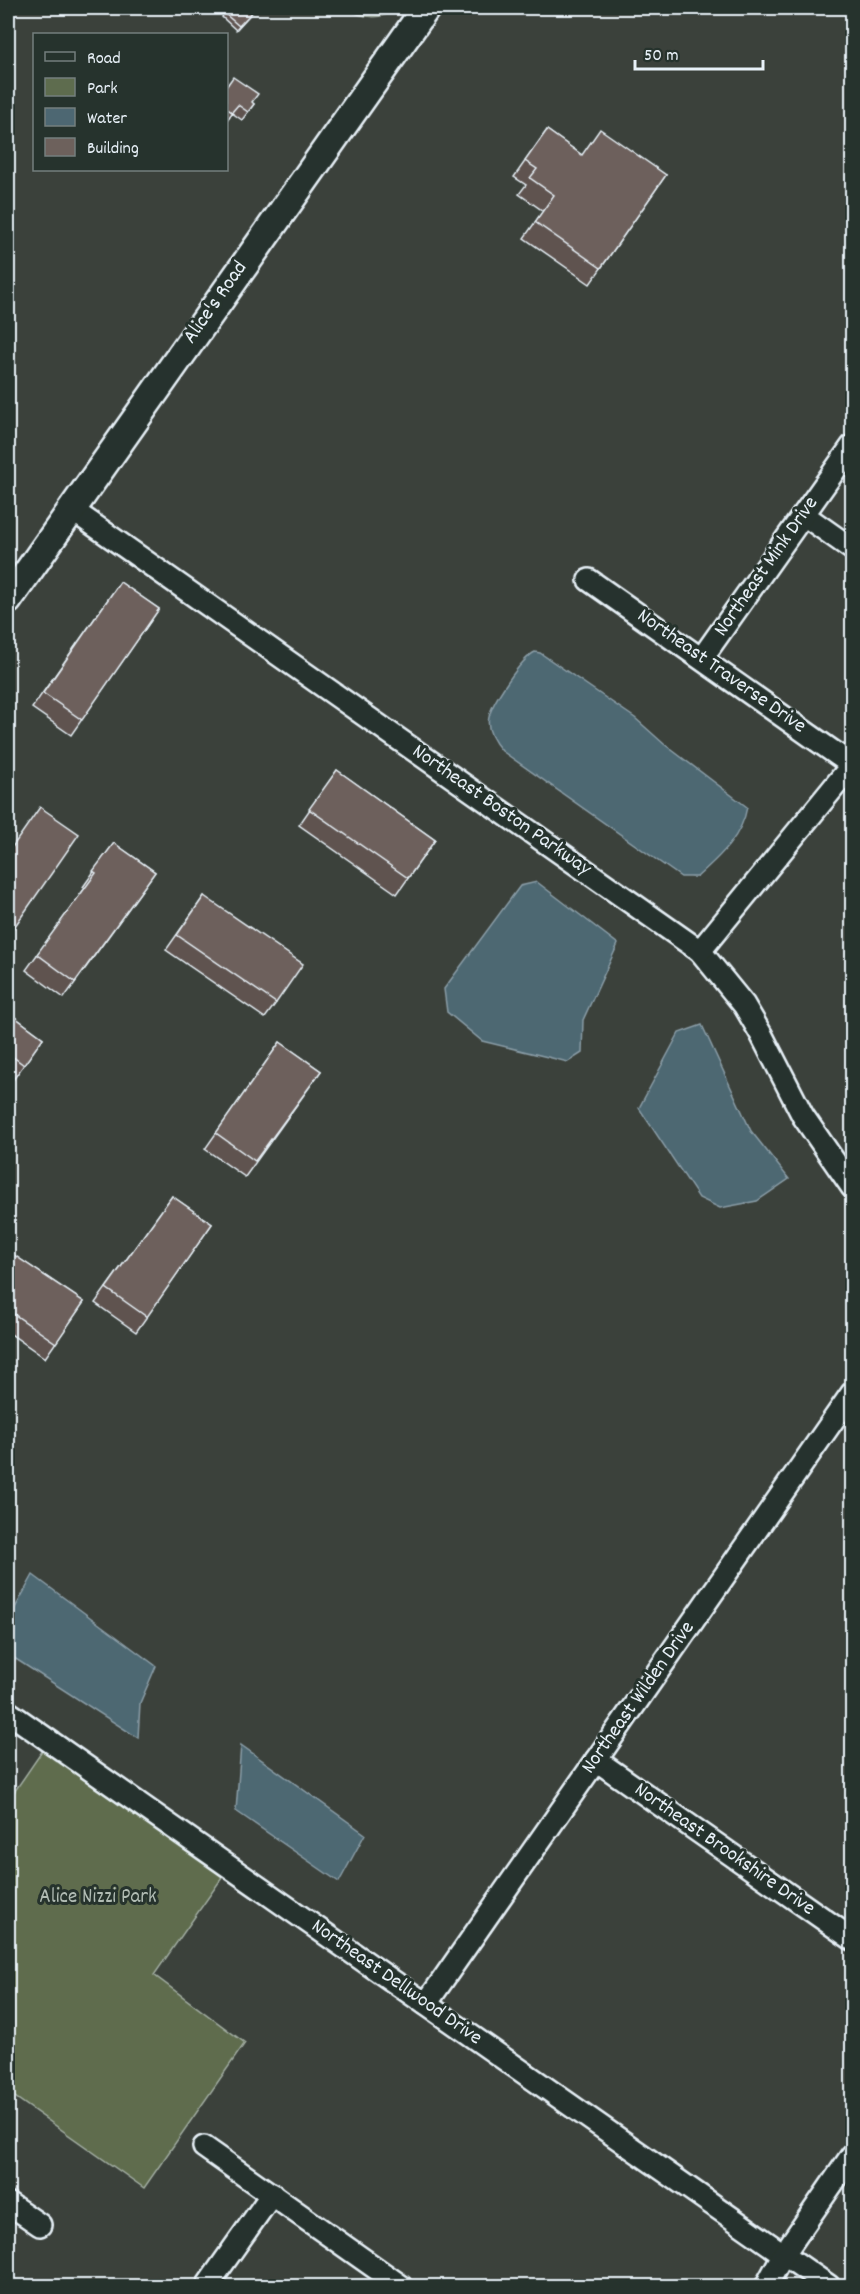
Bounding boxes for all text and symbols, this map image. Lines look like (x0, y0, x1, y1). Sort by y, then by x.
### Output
legend (33, 33, 228, 171)
scale bar (635, 33, 762, 71)
text: 50 m (644, 44, 679, 69)
text: Road (87, 47, 121, 72)
text: Park (87, 77, 118, 102)
text: Water (87, 107, 127, 132)
text: Building (87, 137, 139, 162)
street label: Alice's Road (176, 255, 256, 351)
street label: Northeast Mink Drive (707, 491, 827, 643)
street label: Northeast Traverse Drive (630, 602, 812, 742)
street label: Northeast Boston Parkway (405, 738, 597, 885)
street label: Northeast Wilden Drive (575, 1616, 703, 1780)
street label: Northeast Brookshire Drive (627, 1776, 821, 1924)
park label: Alice Nizzi Park (39, 1883, 157, 1913)
street label: Northeast Dellwood Drive (304, 1913, 488, 2053)

